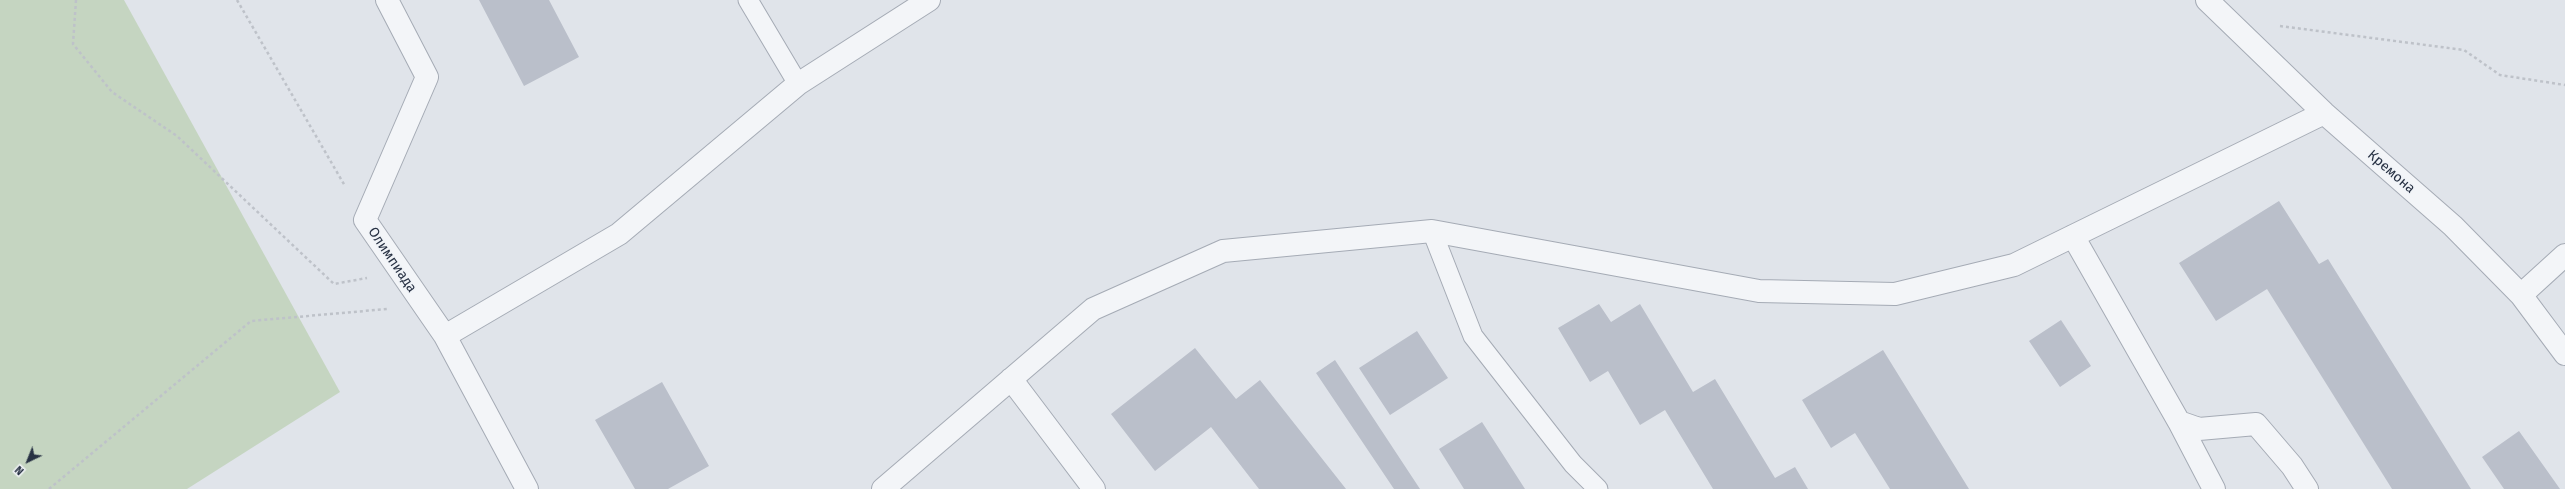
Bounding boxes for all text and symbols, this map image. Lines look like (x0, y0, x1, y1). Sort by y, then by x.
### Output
street label: Кремона (2364, 147, 2418, 197)
street label: Олимпиада (364, 224, 420, 296)
north arrow (8, 441, 48, 481)
text: N (12, 463, 27, 477)

